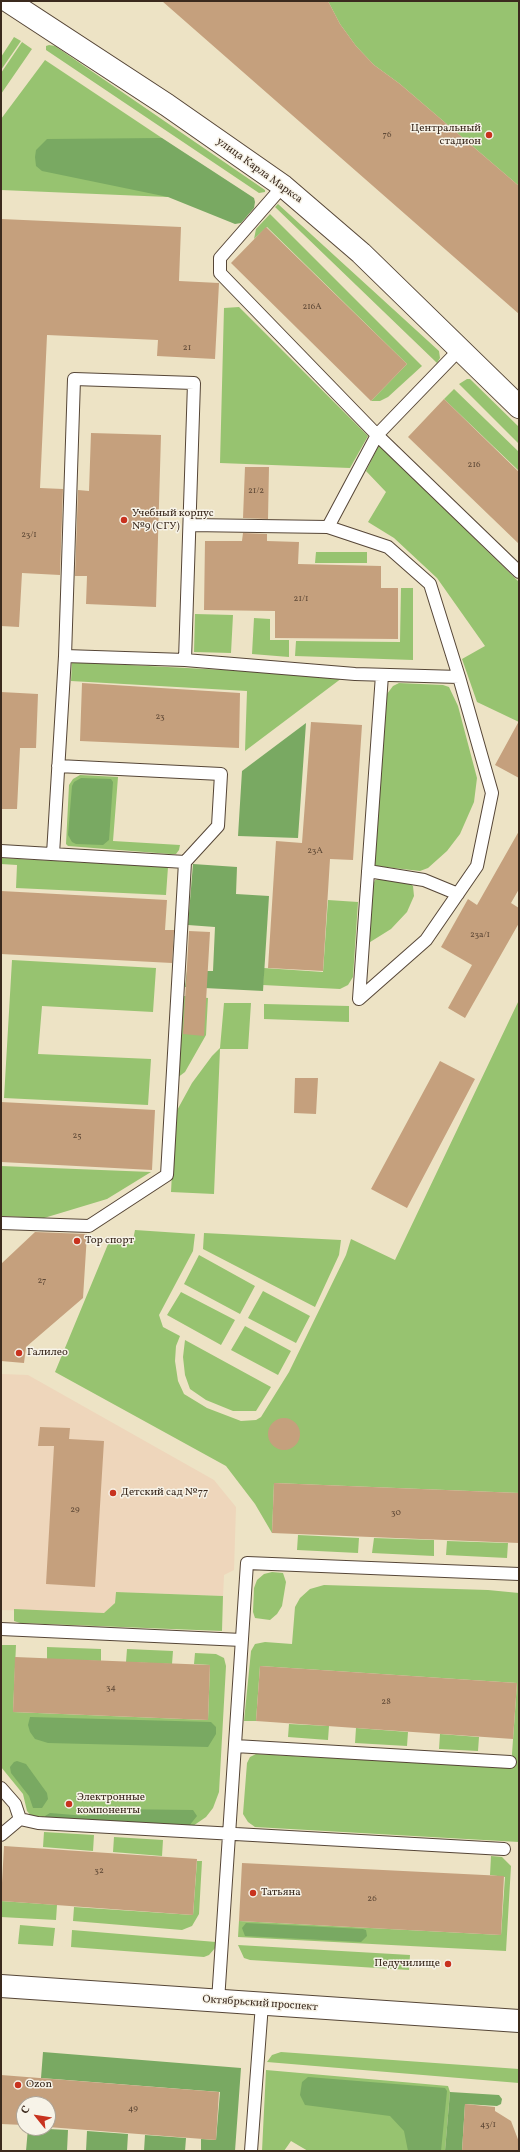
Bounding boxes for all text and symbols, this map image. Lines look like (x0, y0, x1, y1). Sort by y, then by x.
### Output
place label: Центральный стадион (411, 122, 481, 148)
house number: 76 (383, 130, 391, 140)
marker: Центральный стадион (484, 130, 494, 140)
street label: улица Карла Маркса (213, 135, 305, 207)
house number: 216А (302, 302, 322, 312)
house number: 21 (183, 343, 191, 353)
house number: 216 (468, 460, 480, 470)
house number: 21/2 (248, 486, 264, 496)
place label: Учебный корпус №9 (СГУ) (132, 507, 214, 533)
marker: Учебный корпус №9 (СГУ) (119, 515, 129, 525)
house number: 23/1 (21, 530, 37, 540)
house number: 21/1 (294, 594, 308, 604)
house number: 23 (155, 712, 165, 722)
house number: 23А (307, 846, 323, 856)
house number: 23а/1 (470, 930, 490, 940)
house number: 25 (72, 1131, 82, 1141)
place label: Top спорт (85, 1234, 134, 1248)
marker: Top спорт (72, 1236, 82, 1246)
house number: 27 (38, 1276, 46, 1286)
place label: Галилео (27, 1346, 68, 1360)
marker: Галилео (14, 1348, 24, 1358)
place label: Детский сад №77 (121, 1486, 208, 1500)
marker: Детский сад №77 (108, 1488, 118, 1498)
house number: 29 (70, 1505, 80, 1515)
house number: 30 (391, 1508, 401, 1518)
house number: 34 (106, 1683, 116, 1693)
house number: 28 (381, 1697, 391, 1707)
place label: Электронные компоненты (77, 1791, 145, 1817)
marker: Электронные компоненты (64, 1799, 74, 1809)
house number: 32 (94, 1866, 104, 1876)
place label: Татьяна (261, 1886, 301, 1900)
marker: Татьяна (248, 1888, 258, 1898)
house number: 26 (367, 1894, 377, 1904)
place label: Педучилище (374, 1957, 440, 1971)
marker: Педучилище (443, 1959, 453, 1969)
street label: Октябрьский проспект (202, 1993, 318, 2015)
place label: Ozon (26, 2078, 52, 2092)
marker: Ozon (13, 2080, 23, 2090)
north arrow (16, 2096, 56, 2136)
text: С (18, 2103, 34, 2117)
house number: 49 (128, 2104, 138, 2114)
house number: 43/1 (480, 2120, 496, 2130)

